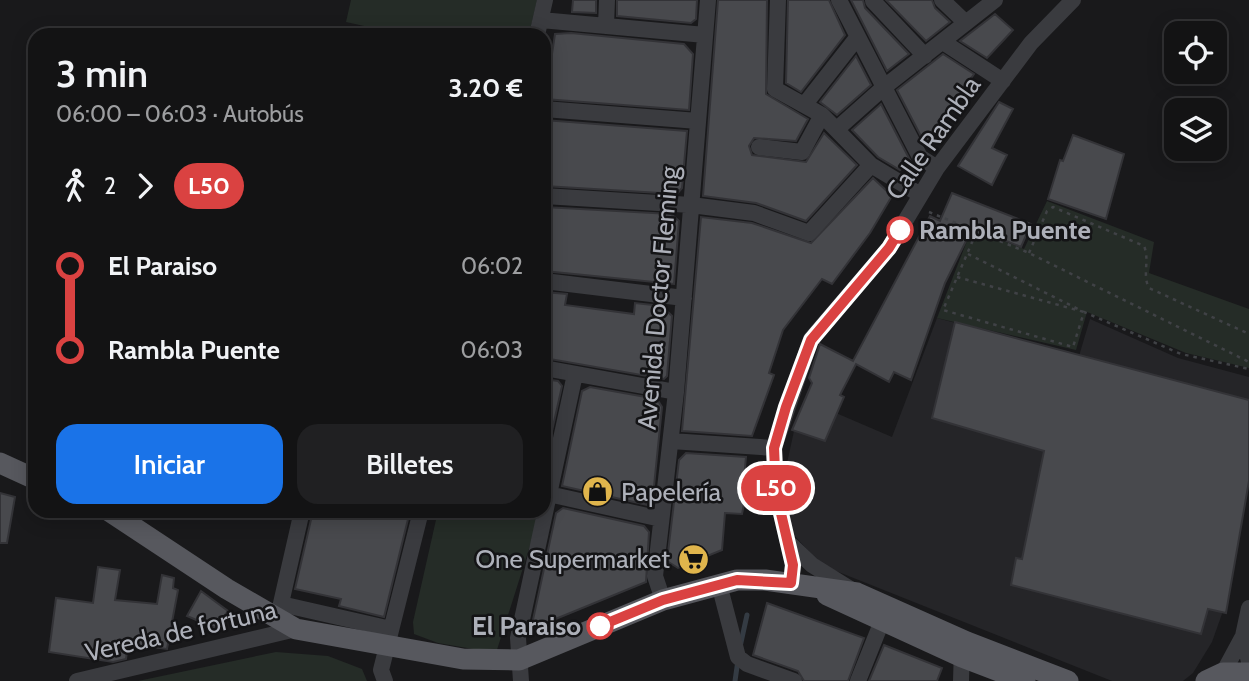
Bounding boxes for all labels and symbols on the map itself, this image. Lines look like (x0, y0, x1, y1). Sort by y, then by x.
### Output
street label: Calle Rambla (879, 70, 988, 206)
street label: Avenida Doctor Fleming (631, 164, 686, 431)
place label: Rambla Puente (919, 214, 1091, 246)
marker: Rambla Puente (887, 217, 913, 243)
line badge: L50 (736, 465, 816, 511)
shop icon: Papelería (581, 475, 615, 509)
place label: Papelería (621, 476, 722, 508)
supermarket icon: One Supermarket (676, 542, 710, 576)
place label: One Supermarket (475, 543, 670, 575)
street label: Vereda de fortuna (82, 593, 280, 669)
place label: El Paraiso (472, 610, 581, 642)
marker: El Paraiso (587, 613, 613, 639)

